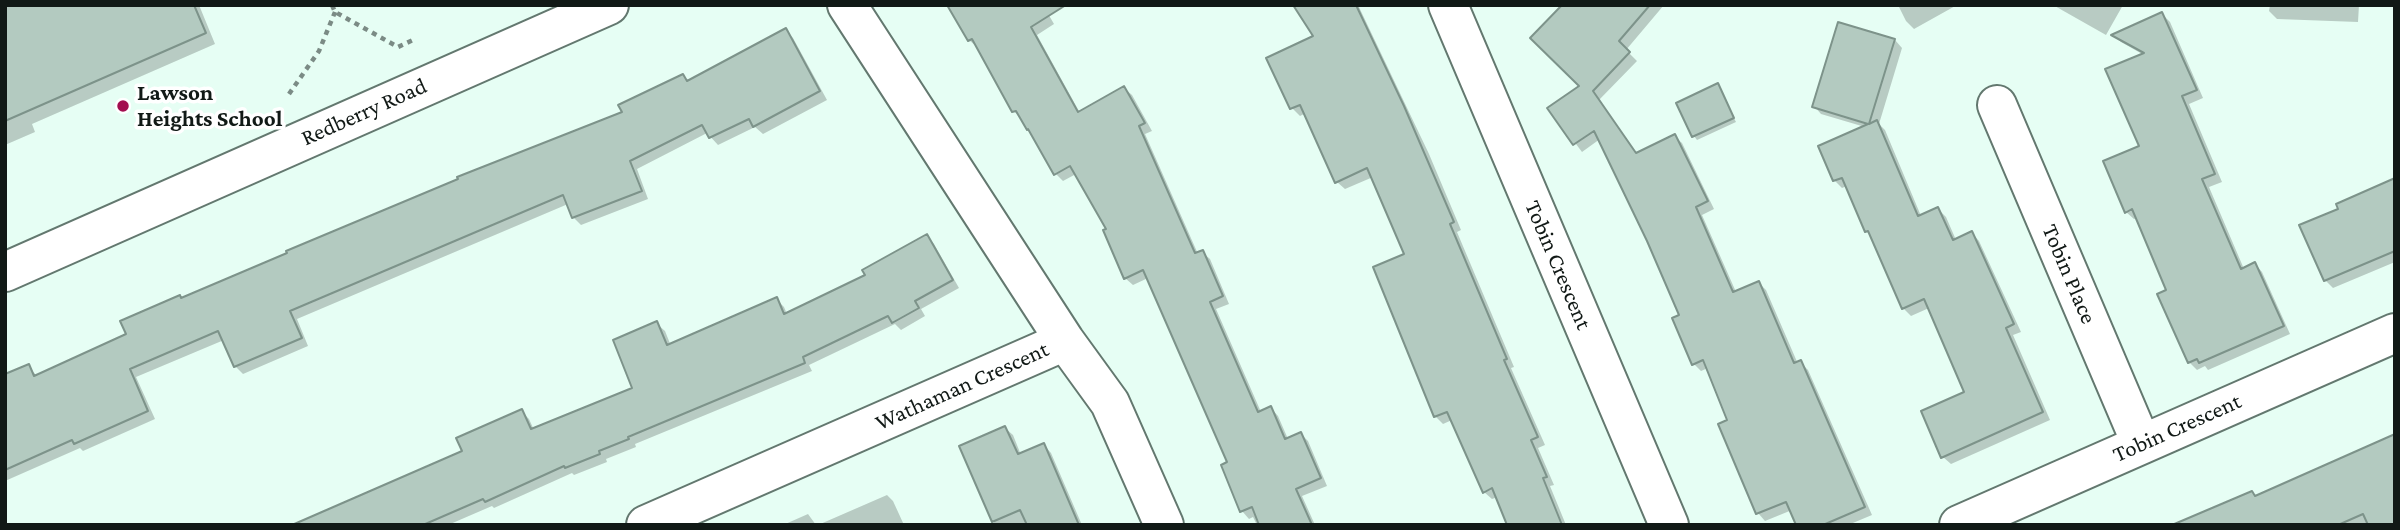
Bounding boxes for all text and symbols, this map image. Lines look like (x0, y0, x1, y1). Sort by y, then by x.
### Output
street label: Redberry Road (297, 72, 431, 152)
place label: Lawson Heights School (137, 79, 282, 133)
marker: Lawson Heights School (115, 98, 131, 114)
street label: Tobin Crescent (1518, 196, 1598, 334)
street label: Tobin Place (2036, 220, 2102, 328)
street label: Wathaman Crescent (871, 335, 1053, 437)
street label: Tobin Crescent (2109, 387, 2245, 469)

